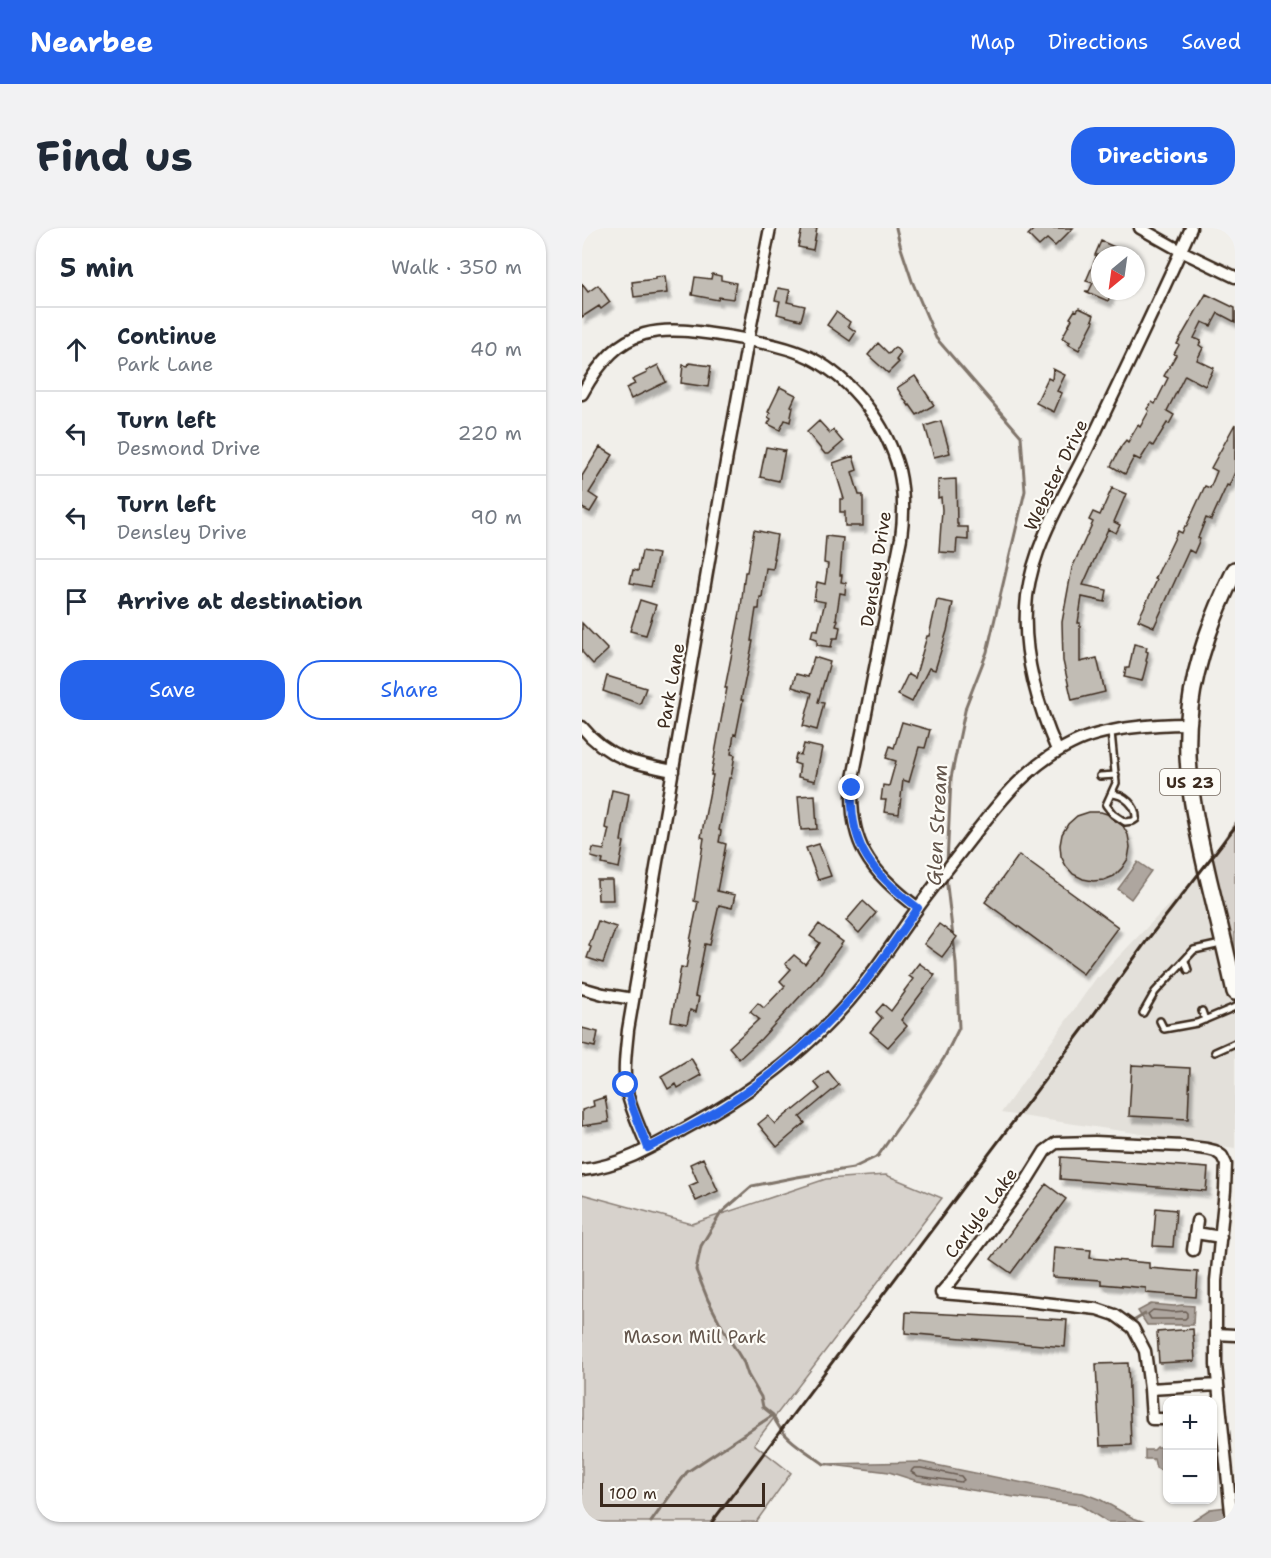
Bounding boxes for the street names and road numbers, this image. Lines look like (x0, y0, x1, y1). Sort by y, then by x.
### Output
street label: Webster Drive (1019, 415, 1093, 535)
street label: Densley Drive (855, 509, 897, 629)
street label: Park Lane (652, 641, 690, 731)
road number: US 23 (1160, 769, 1220, 795)
street label: Carlyle Lake (939, 1163, 1023, 1263)

